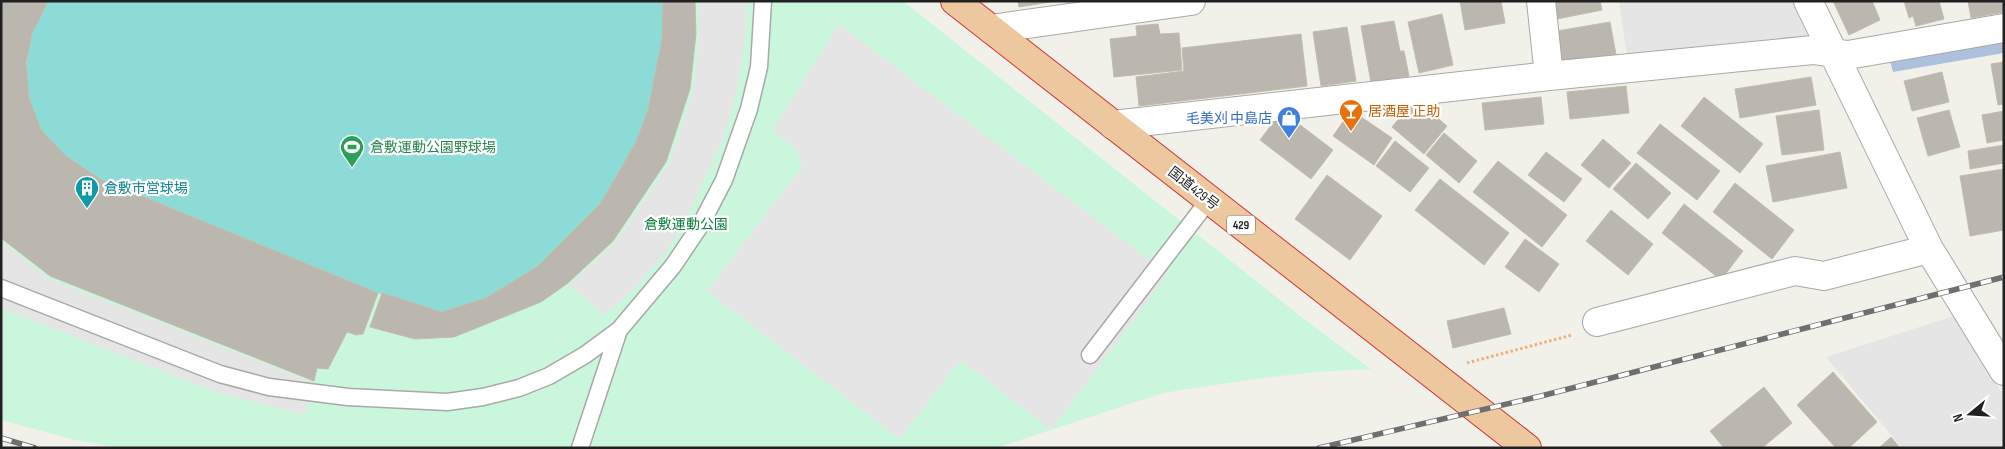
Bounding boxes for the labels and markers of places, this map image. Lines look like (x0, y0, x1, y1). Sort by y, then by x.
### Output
bar icon: 居酒屋 正助 (1338, 98, 1364, 132)
place label: 居酒屋 正助 (1368, 103, 1440, 120)
shop icon: 毛美刈 中島店 (1276, 105, 1302, 139)
place label: 毛美刈 中島店 (1186, 110, 1272, 127)
sports icon: 倉敷運動公園野球場 (339, 134, 365, 168)
place label: 倉敷運動公園野球場 (370, 139, 496, 156)
building icon: 倉敷市営球場 (74, 175, 100, 209)
place label: 倉敷市営球場 (104, 180, 188, 197)

